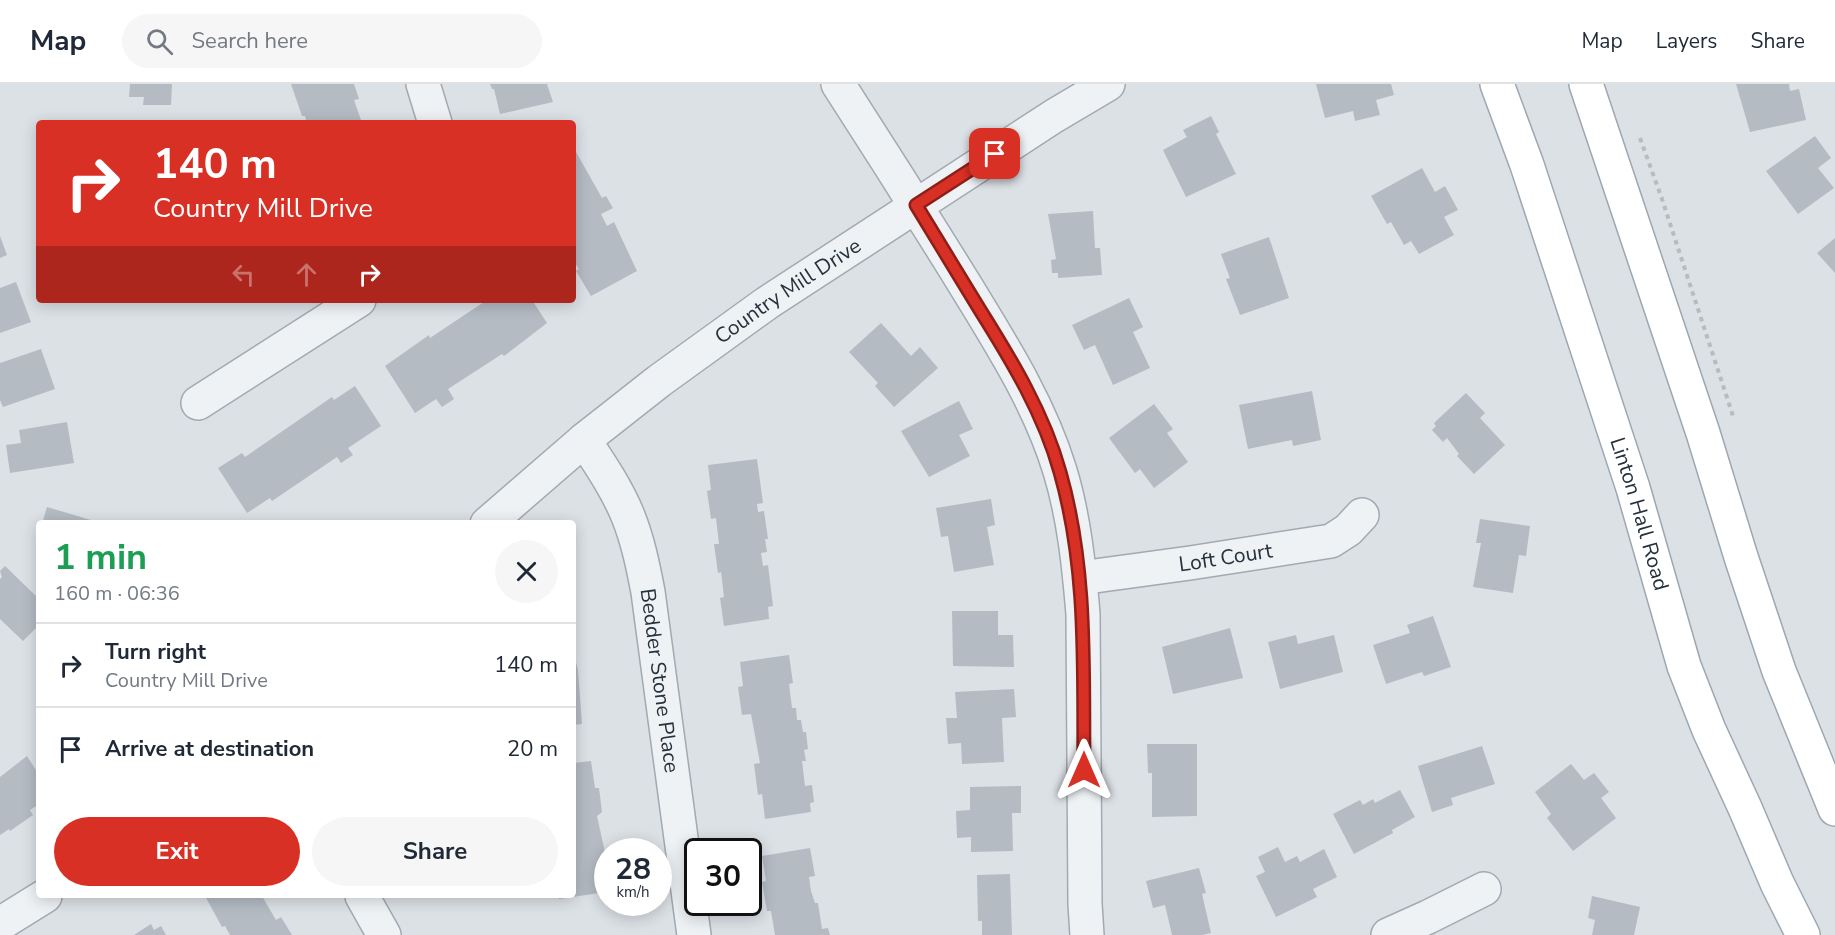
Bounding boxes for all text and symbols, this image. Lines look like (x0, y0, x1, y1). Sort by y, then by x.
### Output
search box (122, 14, 542, 68)
text: Map (30, 22, 86, 60)
icon: search (143, 25, 176, 58)
text: Search here (191, 26, 308, 56)
text: Map (1581, 27, 1623, 55)
text: Layers (1656, 27, 1717, 55)
text: Share (1750, 27, 1805, 55)
pin (969, 128, 1020, 179)
text: 140 m (153, 136, 277, 193)
icon: arrive (978, 137, 1011, 170)
icon: right (54, 144, 132, 222)
text: Country Mill Drive (153, 190, 373, 227)
street label: Country Mill Drive (709, 231, 866, 350)
icon: left (227, 258, 260, 291)
icon: ahead (290, 258, 323, 291)
icon: right (353, 258, 386, 291)
street label: Linton Hall Road (1603, 434, 1676, 594)
text: 1 min (54, 533, 147, 582)
street label: Loft Court (1177, 536, 1275, 578)
button: close (495, 540, 558, 603)
text: 160 m · 06:36 (54, 580, 180, 607)
street label: Bedder Stone Place (634, 587, 686, 774)
text: Turn right (105, 637, 206, 667)
icon: right (54, 649, 87, 682)
text: 140 m (494, 650, 558, 680)
text: Country Mill Drive (105, 667, 268, 694)
icon: arrive (54, 733, 87, 766)
text: Arrive at destination (105, 734, 314, 764)
text: 20 m (507, 734, 558, 764)
position arrow (1052, 738, 1116, 802)
button: Exit (54, 817, 300, 886)
button: Share (312, 817, 558, 886)
speed limit sign: 30 (684, 838, 762, 916)
text: 28 (615, 849, 651, 890)
text: km/h (616, 882, 650, 902)

